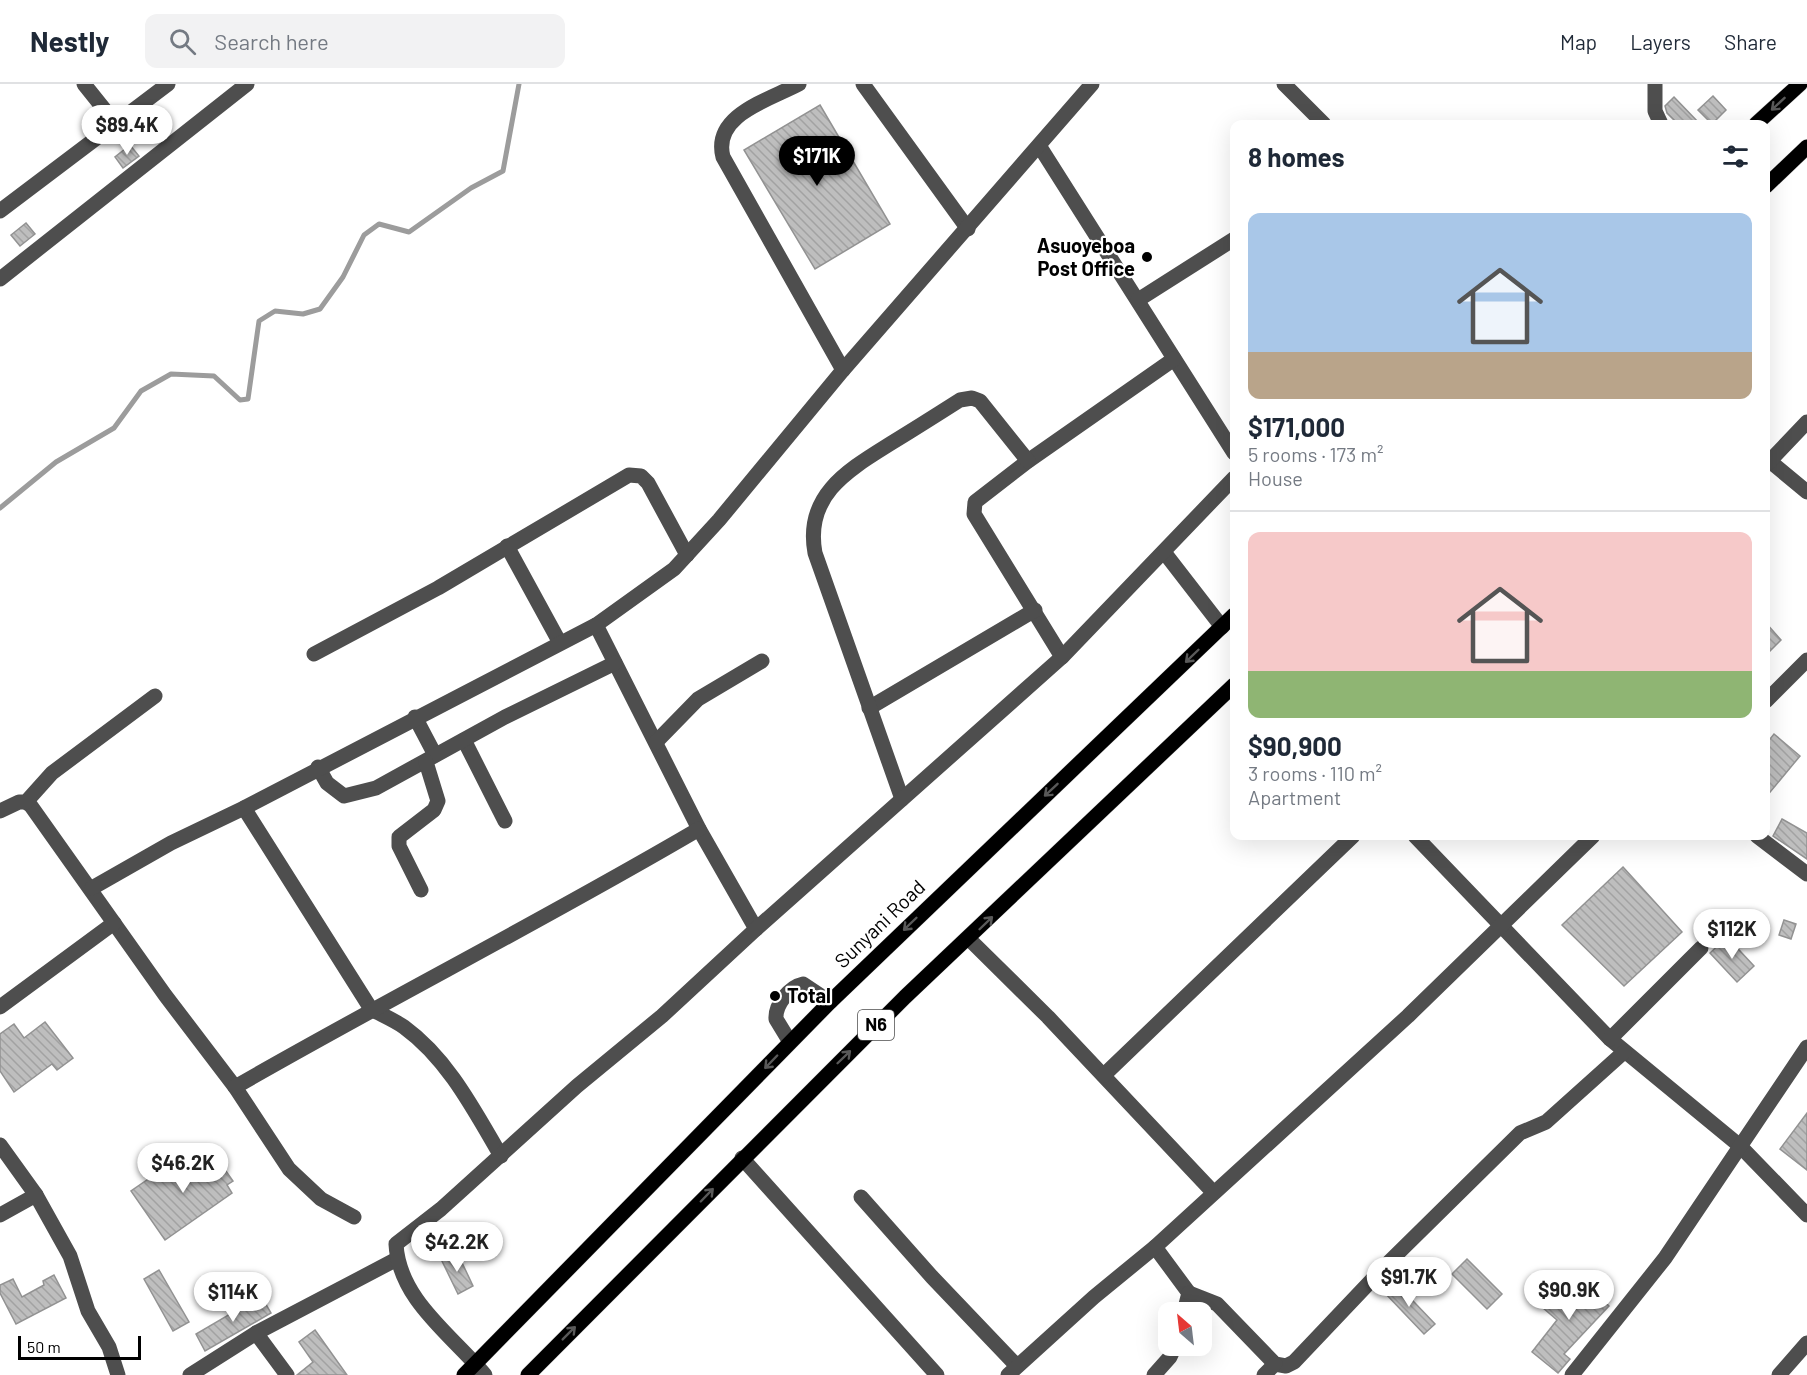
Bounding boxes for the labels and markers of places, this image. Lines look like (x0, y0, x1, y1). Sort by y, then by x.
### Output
pin: $89.4K (78, 105, 176, 156)
pin: $171K (775, 136, 859, 187)
place label: Asuoyeboa Post Office (1037, 233, 1135, 280)
marker: Asuoyeboa Post Office (1140, 250, 1154, 264)
pin: $112K (1690, 909, 1774, 960)
place label: Total (787, 983, 831, 1007)
marker: Total (768, 989, 782, 1003)
pin: $46.2K (134, 1143, 232, 1194)
pin: $42.2K (408, 1222, 506, 1273)
pin: $91.7K (1360, 1257, 1458, 1308)
pin: $90.9K (1520, 1270, 1618, 1321)
pin: $114K (191, 1272, 275, 1323)

